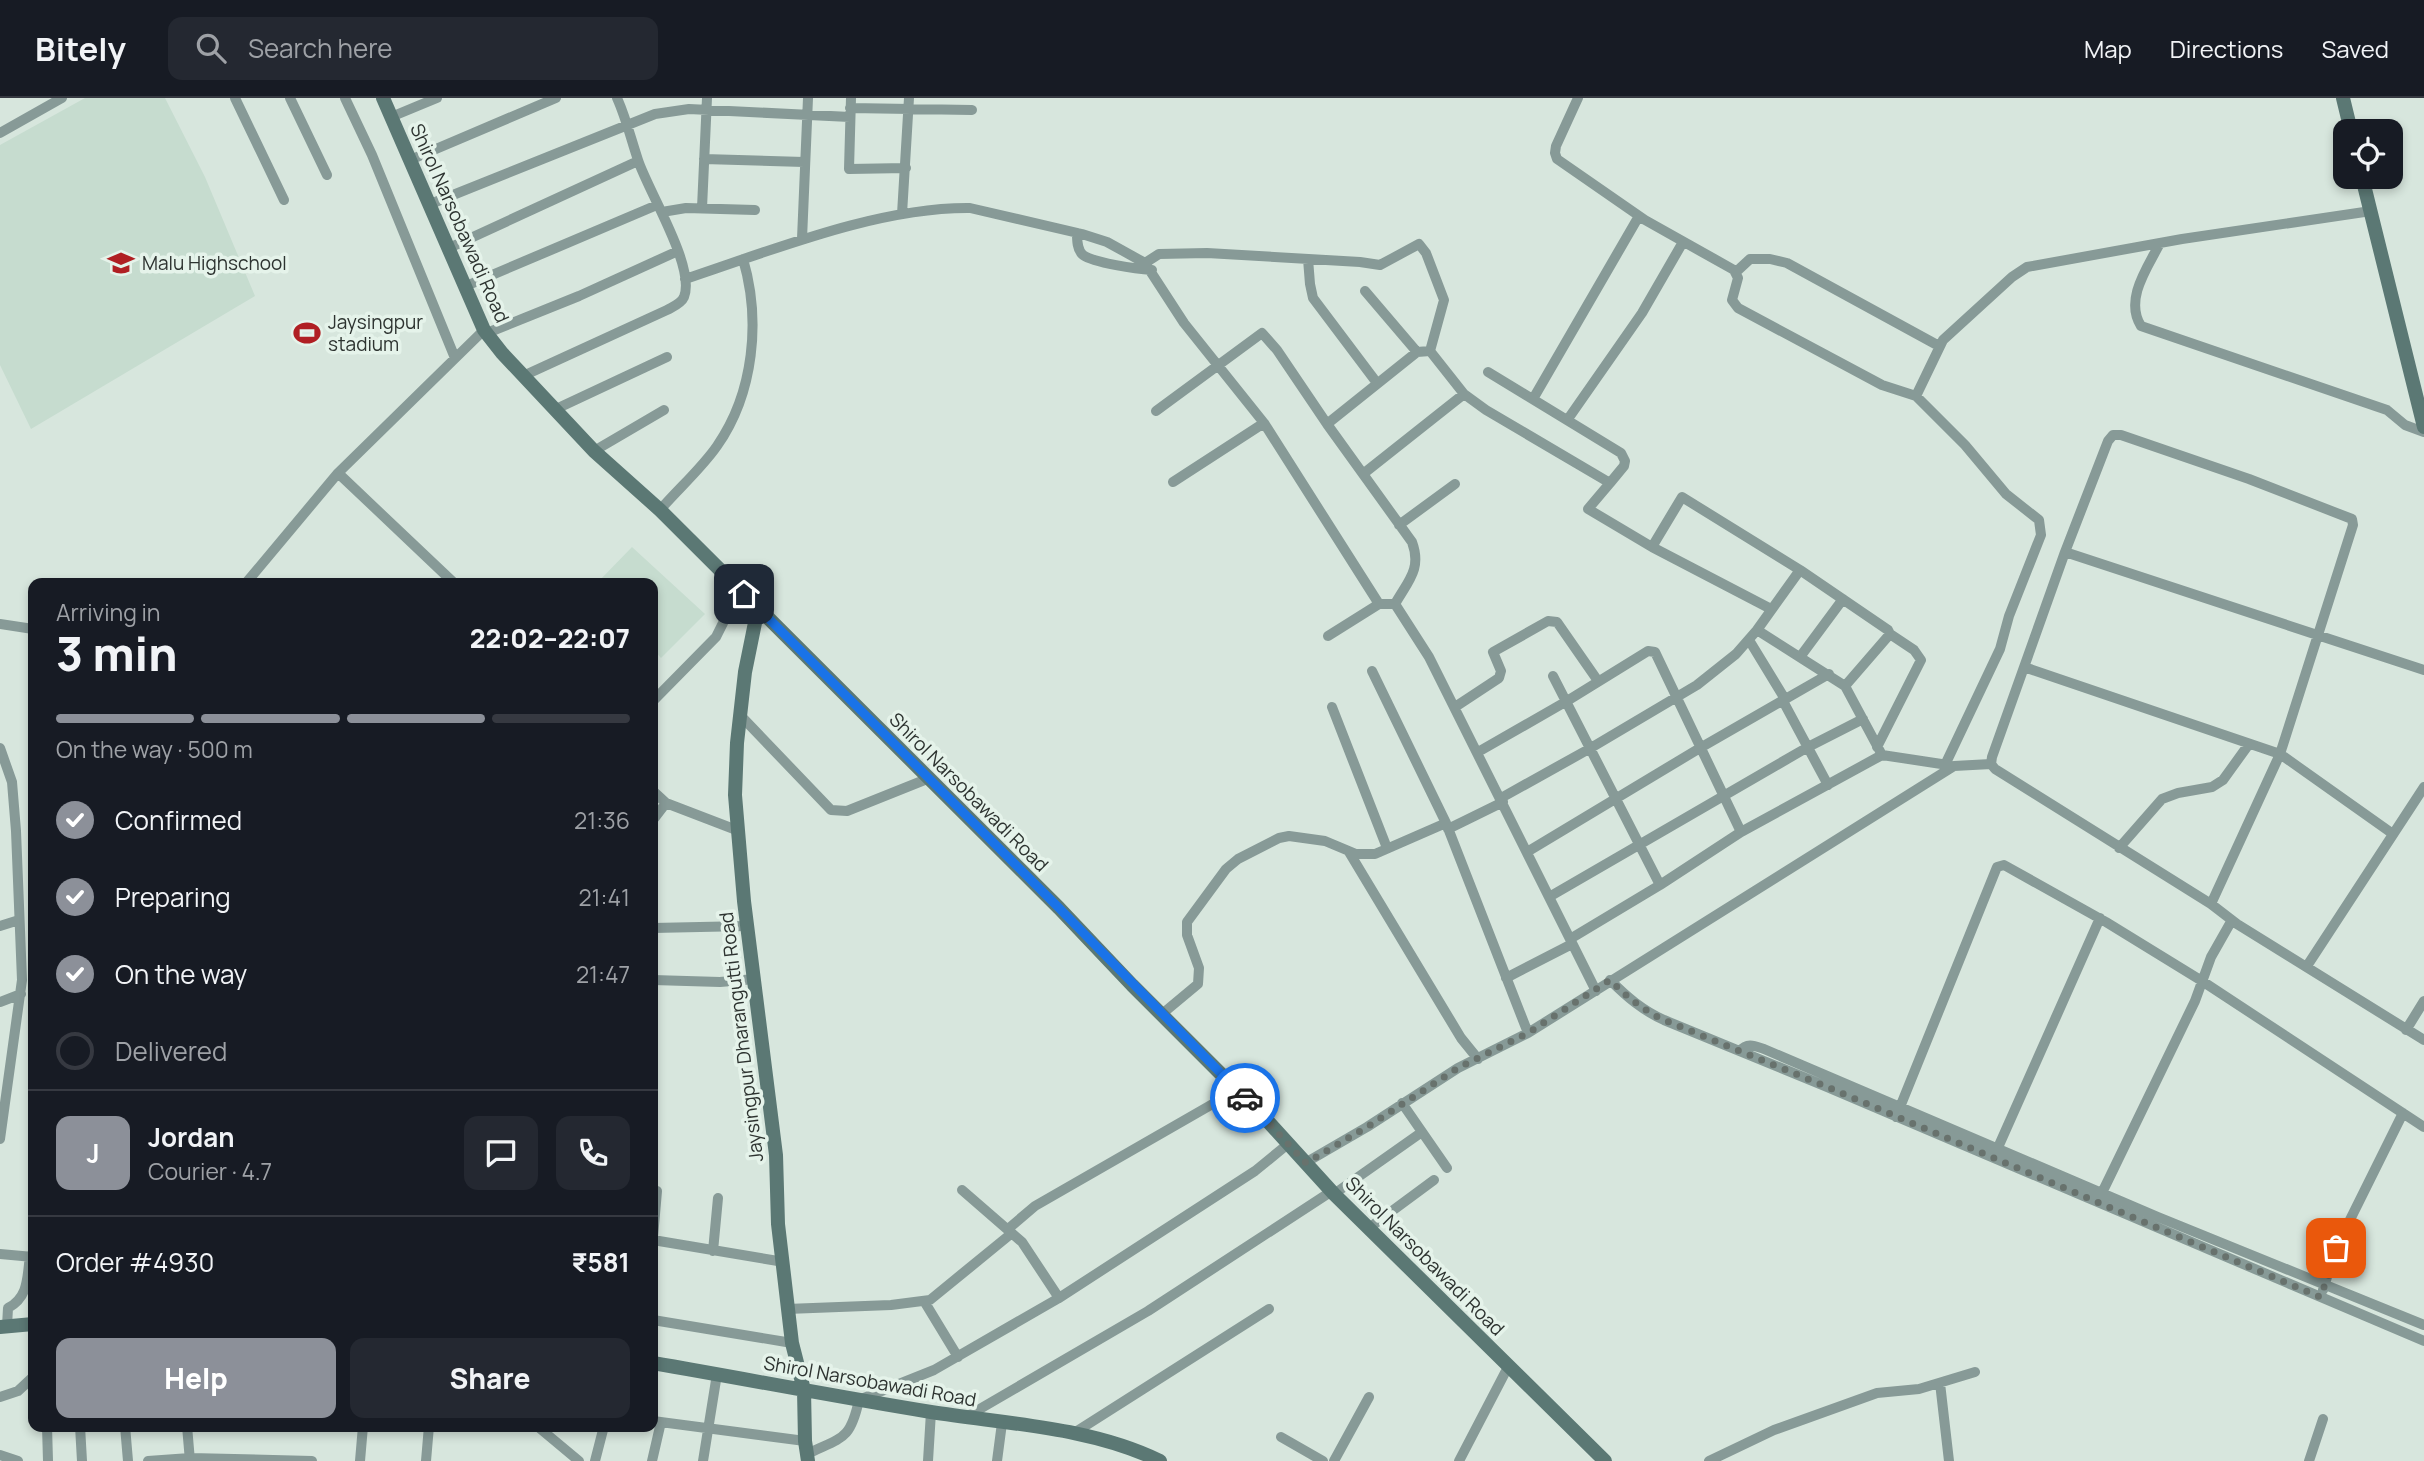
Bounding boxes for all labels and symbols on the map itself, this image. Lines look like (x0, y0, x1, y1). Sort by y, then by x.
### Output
street label: Shirol Narsobawadi Road (404, 119, 516, 327)
school or university icon: Malu Highschool (106, 248, 136, 278)
place label: Malu Highschool (142, 250, 287, 276)
place label: Jaysingpur stadium (328, 309, 423, 357)
sports icon: Jaysingpur stadium (292, 318, 322, 348)
pin (714, 564, 774, 624)
street label: Shirol Narsobawadi Road (884, 707, 1054, 877)
street label: Jaysingpur Dharangutti Road (713, 910, 769, 1164)
courier (1210, 1063, 1280, 1133)
street label: Shirol Narsobawadi Road (1340, 1171, 1510, 1341)
pin (2306, 1218, 2366, 1278)
street label: Shirol Narsobawadi Road (762, 1350, 978, 1412)

